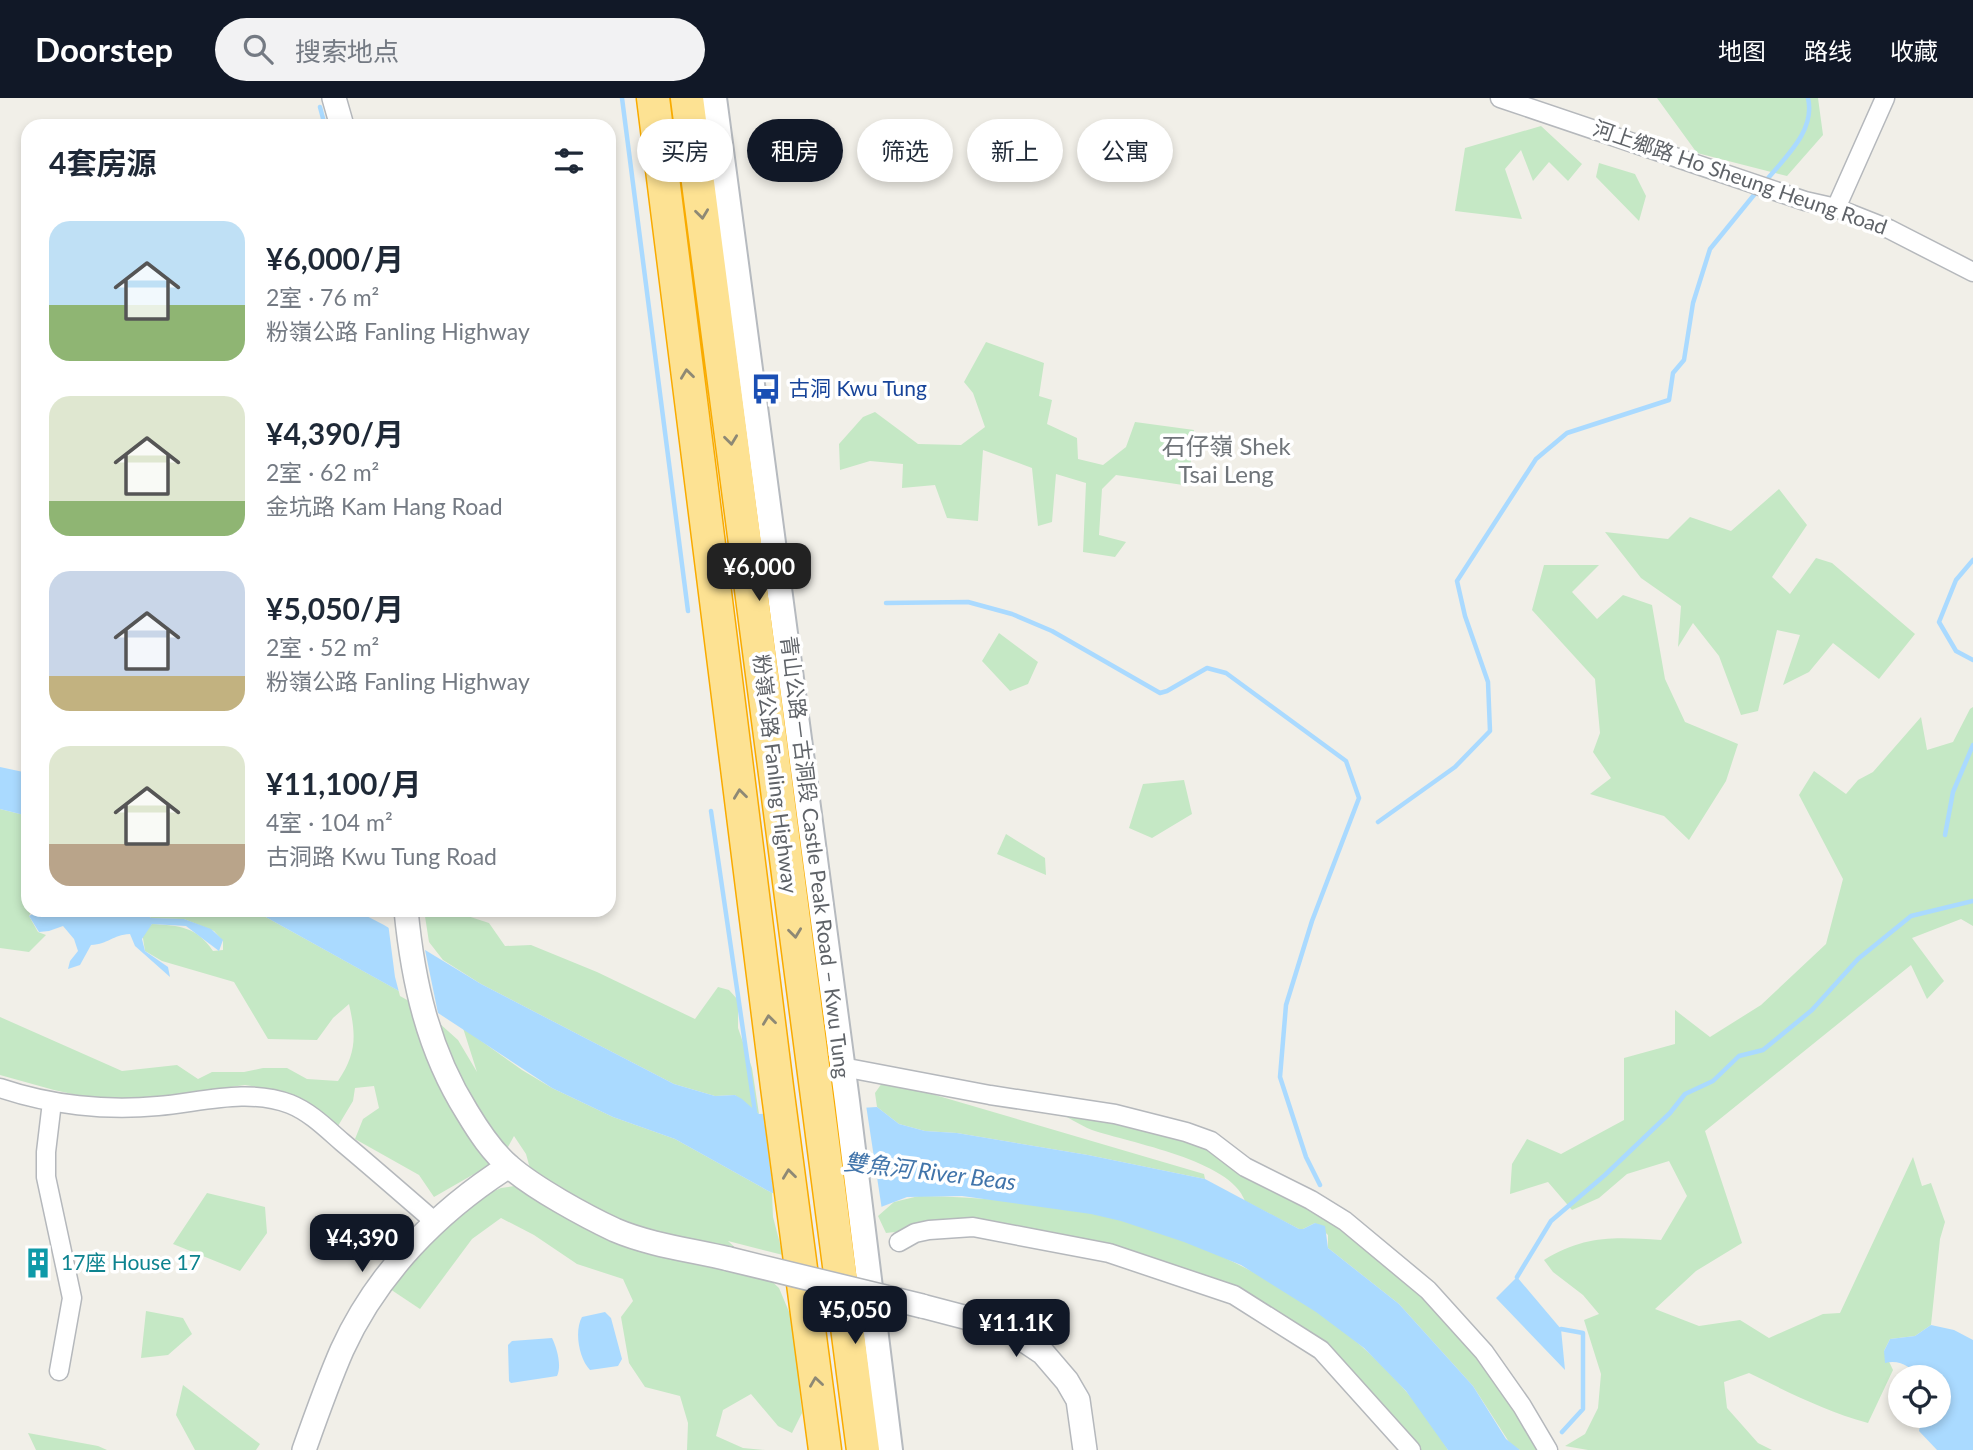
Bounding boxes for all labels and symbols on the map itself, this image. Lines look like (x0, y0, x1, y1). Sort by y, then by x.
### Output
street label: 河上鄉路 Ho Sheung Heung Road (1590, 114, 1891, 239)
one-way arrow (694, 208, 709, 220)
one-way arrow (680, 368, 695, 379)
bus stop icon: 古洞 Kwu Tung (749, 372, 783, 406)
place label: 古洞 Kwu Tung (789, 375, 927, 400)
district label: 石仔嶺 Shek Tsai Leng (1161, 431, 1291, 488)
one-way arrow (724, 434, 739, 446)
pin: ¥6,000 (702, 544, 816, 603)
street label: 青山公路－古洞段 Castle Peak Road – Kwu Tung (777, 634, 856, 1080)
street label: 粉嶺公路 Fanling Highway (749, 653, 804, 895)
one-way arrow (733, 788, 748, 800)
one-way arrow (788, 927, 803, 939)
one-way arrow (761, 1014, 776, 1025)
water label: 雙魚河 River Beas (842, 1147, 1018, 1195)
one-way arrow (781, 1168, 796, 1180)
pin: ¥4,390 (305, 1214, 419, 1274)
building icon: 17座 House 17 (21, 1246, 55, 1280)
place label: 17座 House 17 (61, 1249, 201, 1274)
pin: ¥5,050 (798, 1286, 912, 1346)
pin: ¥11.1K (959, 1300, 1073, 1359)
one-way arrow (809, 1376, 824, 1388)

